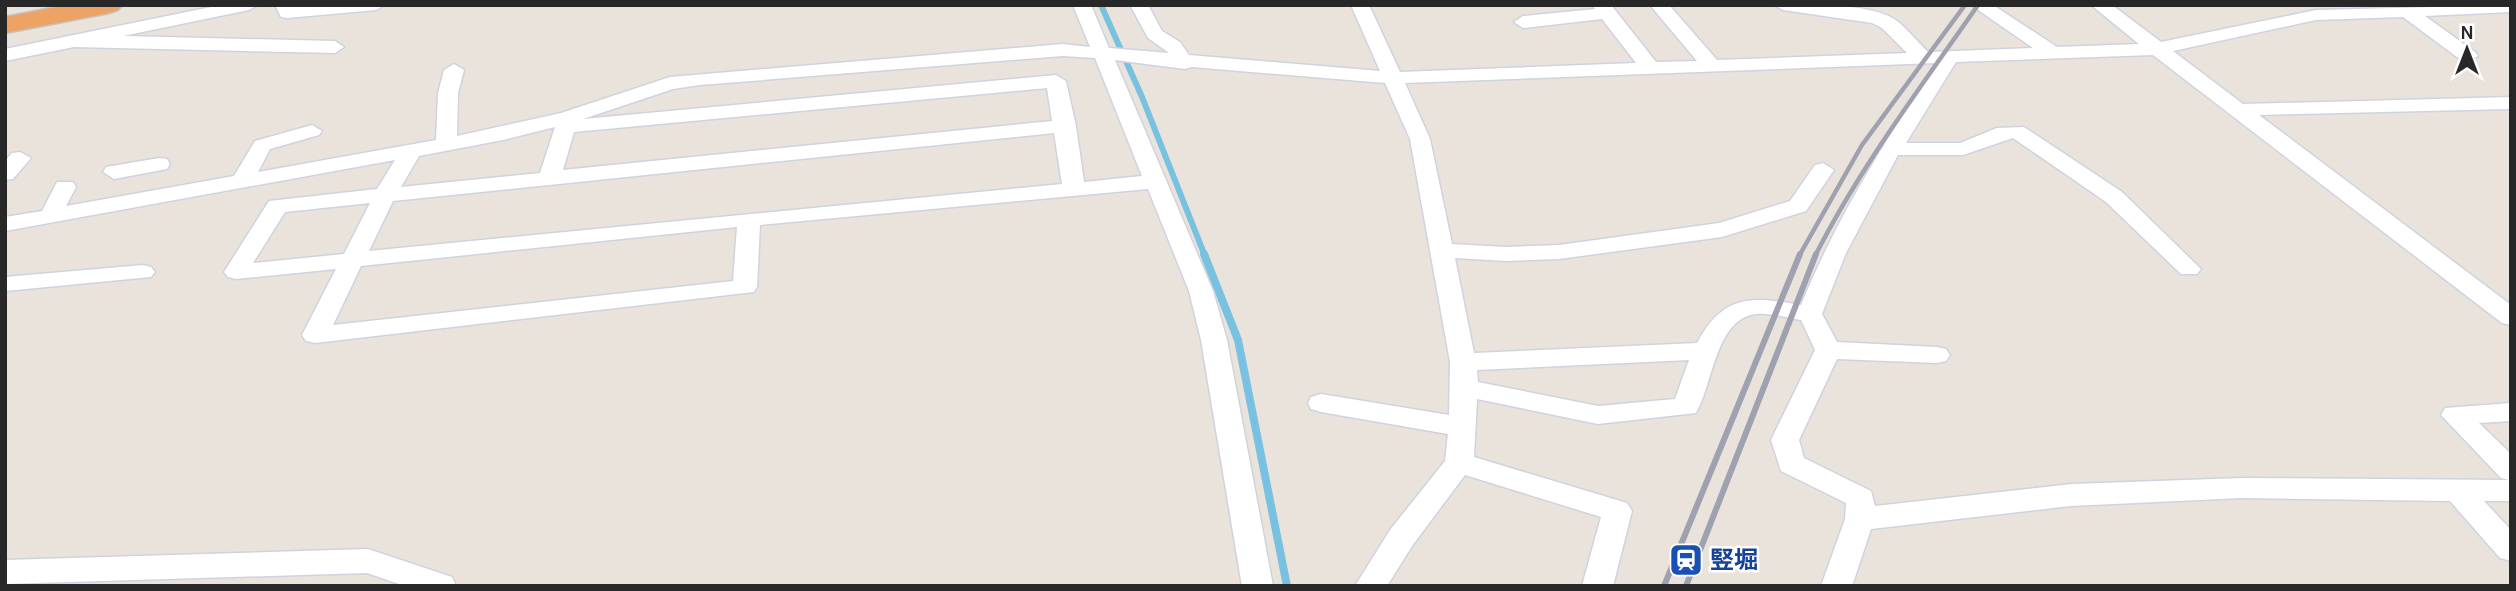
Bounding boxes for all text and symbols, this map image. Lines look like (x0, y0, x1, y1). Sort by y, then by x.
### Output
north arrow (2432, 14, 2502, 84)
text: N (2460, 22, 2474, 44)
station icon: 竪堀 (1667, 541, 1705, 579)
place label: 竪堀 (1710, 546, 1758, 574)

